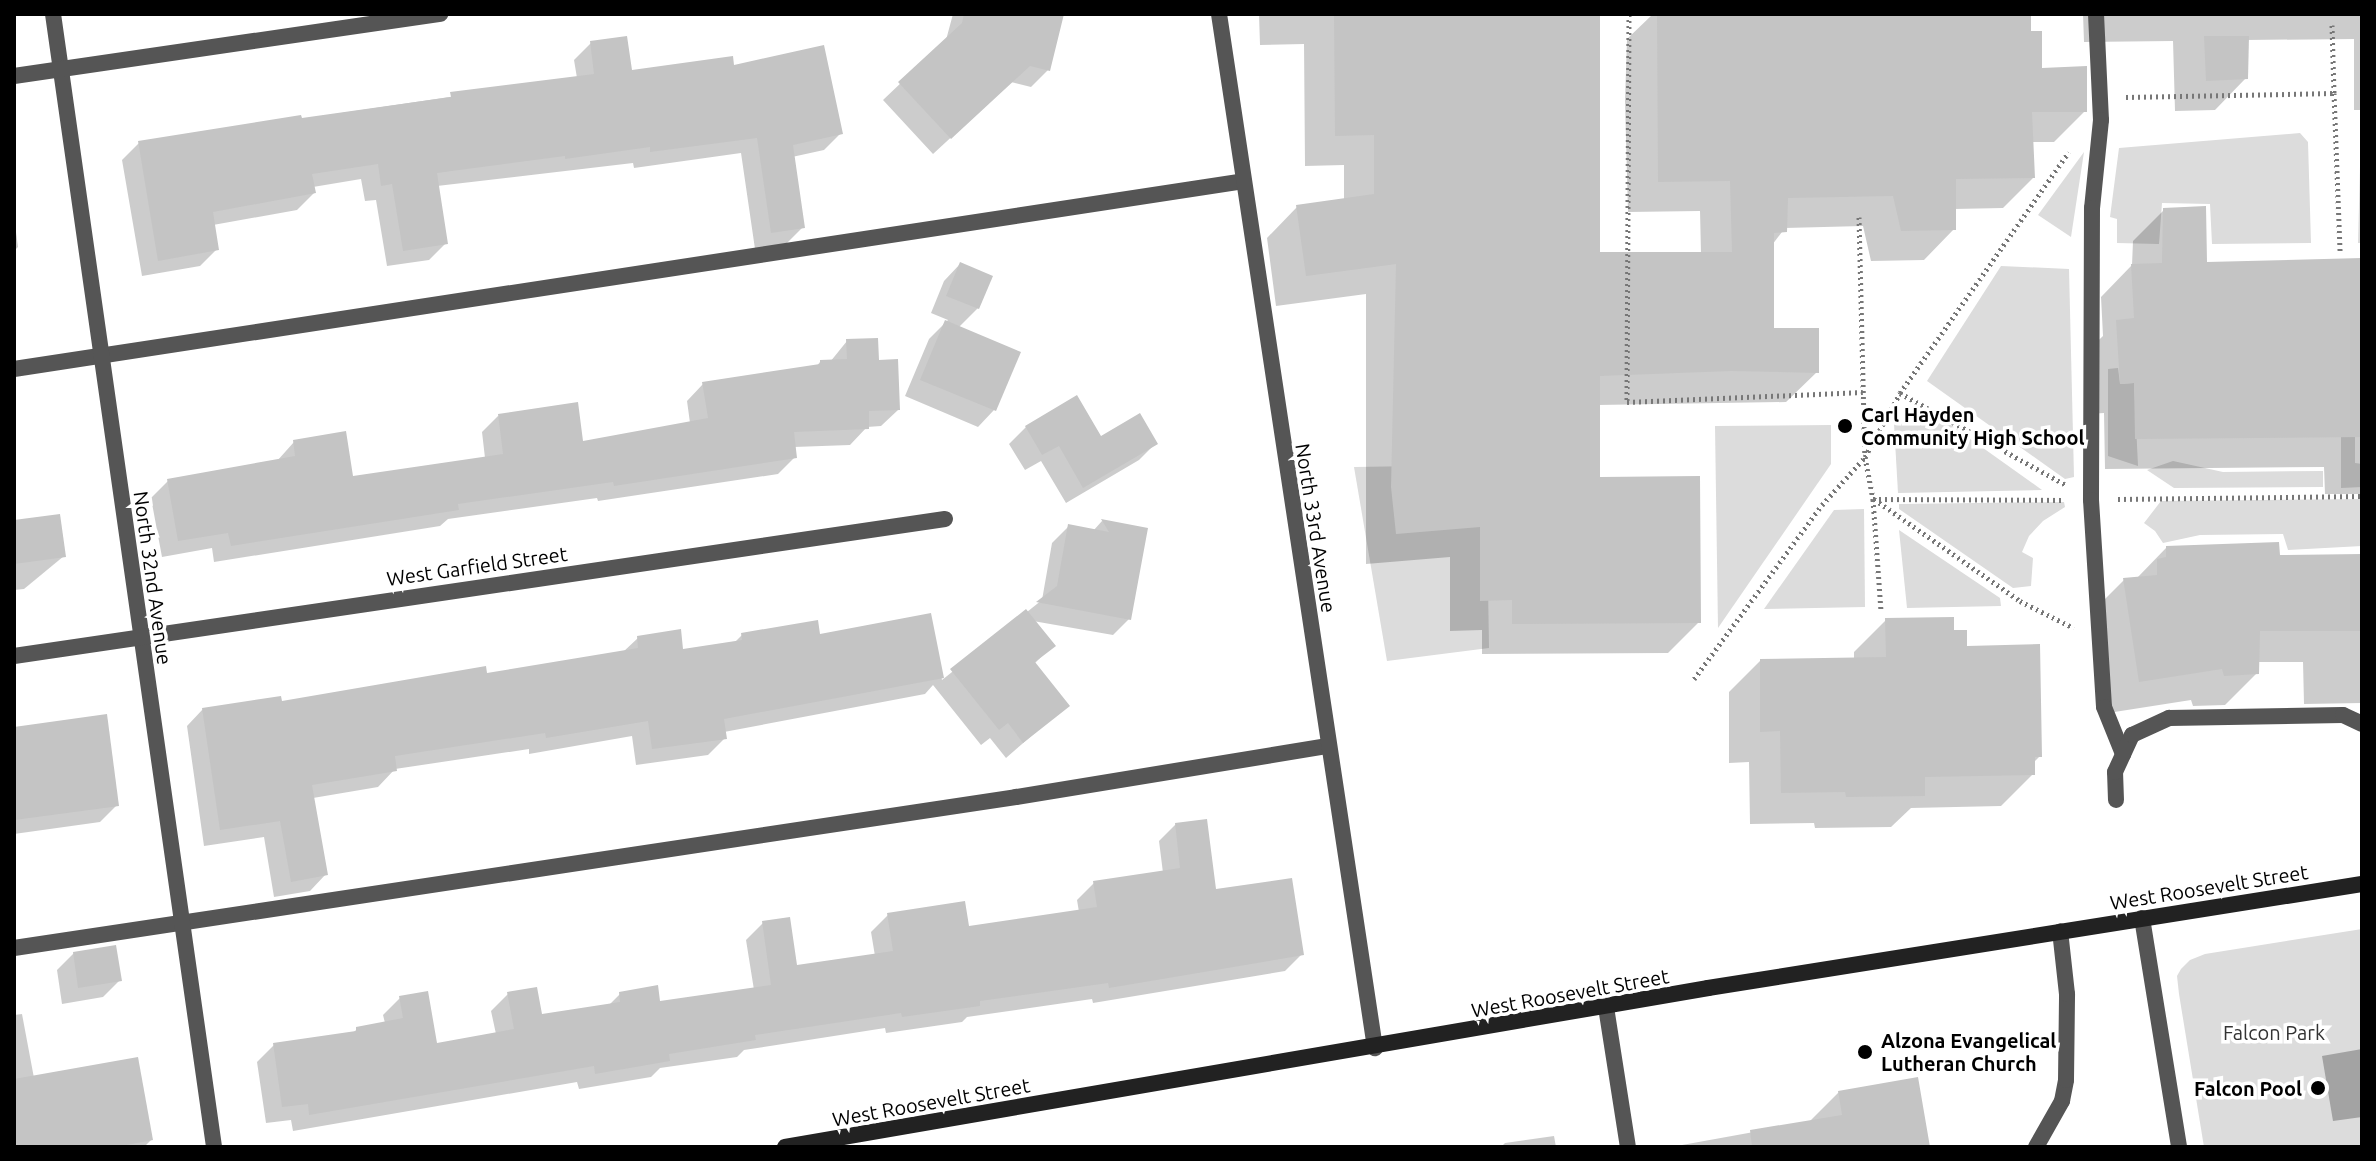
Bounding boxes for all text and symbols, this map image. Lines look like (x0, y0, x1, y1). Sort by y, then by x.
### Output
place label: Carl Hayden Community High School (1861, 402, 2085, 449)
marker: Carl Hayden Community High School (1836, 417, 1854, 435)
street label: North 33rd Avenue (1291, 442, 1341, 614)
street label: North 32nd Avenue (129, 490, 177, 666)
street label: West Garfield Street (385, 541, 569, 591)
street label: West Roosevelt Street (2108, 859, 2310, 915)
street label: West Roosevelt Street (1469, 964, 1671, 1022)
park label: Falcon Park (2223, 1020, 2325, 1044)
place label: Alzona Evangelical Lutheran Church (1881, 1028, 2056, 1075)
marker: Alzona Evangelical Lutheran Church (1856, 1043, 1874, 1061)
street label: West Roosevelt Street (830, 1073, 1032, 1131)
place label: Falcon Pool (2194, 1076, 2302, 1100)
marker: Falcon Pool (2309, 1079, 2327, 1097)

